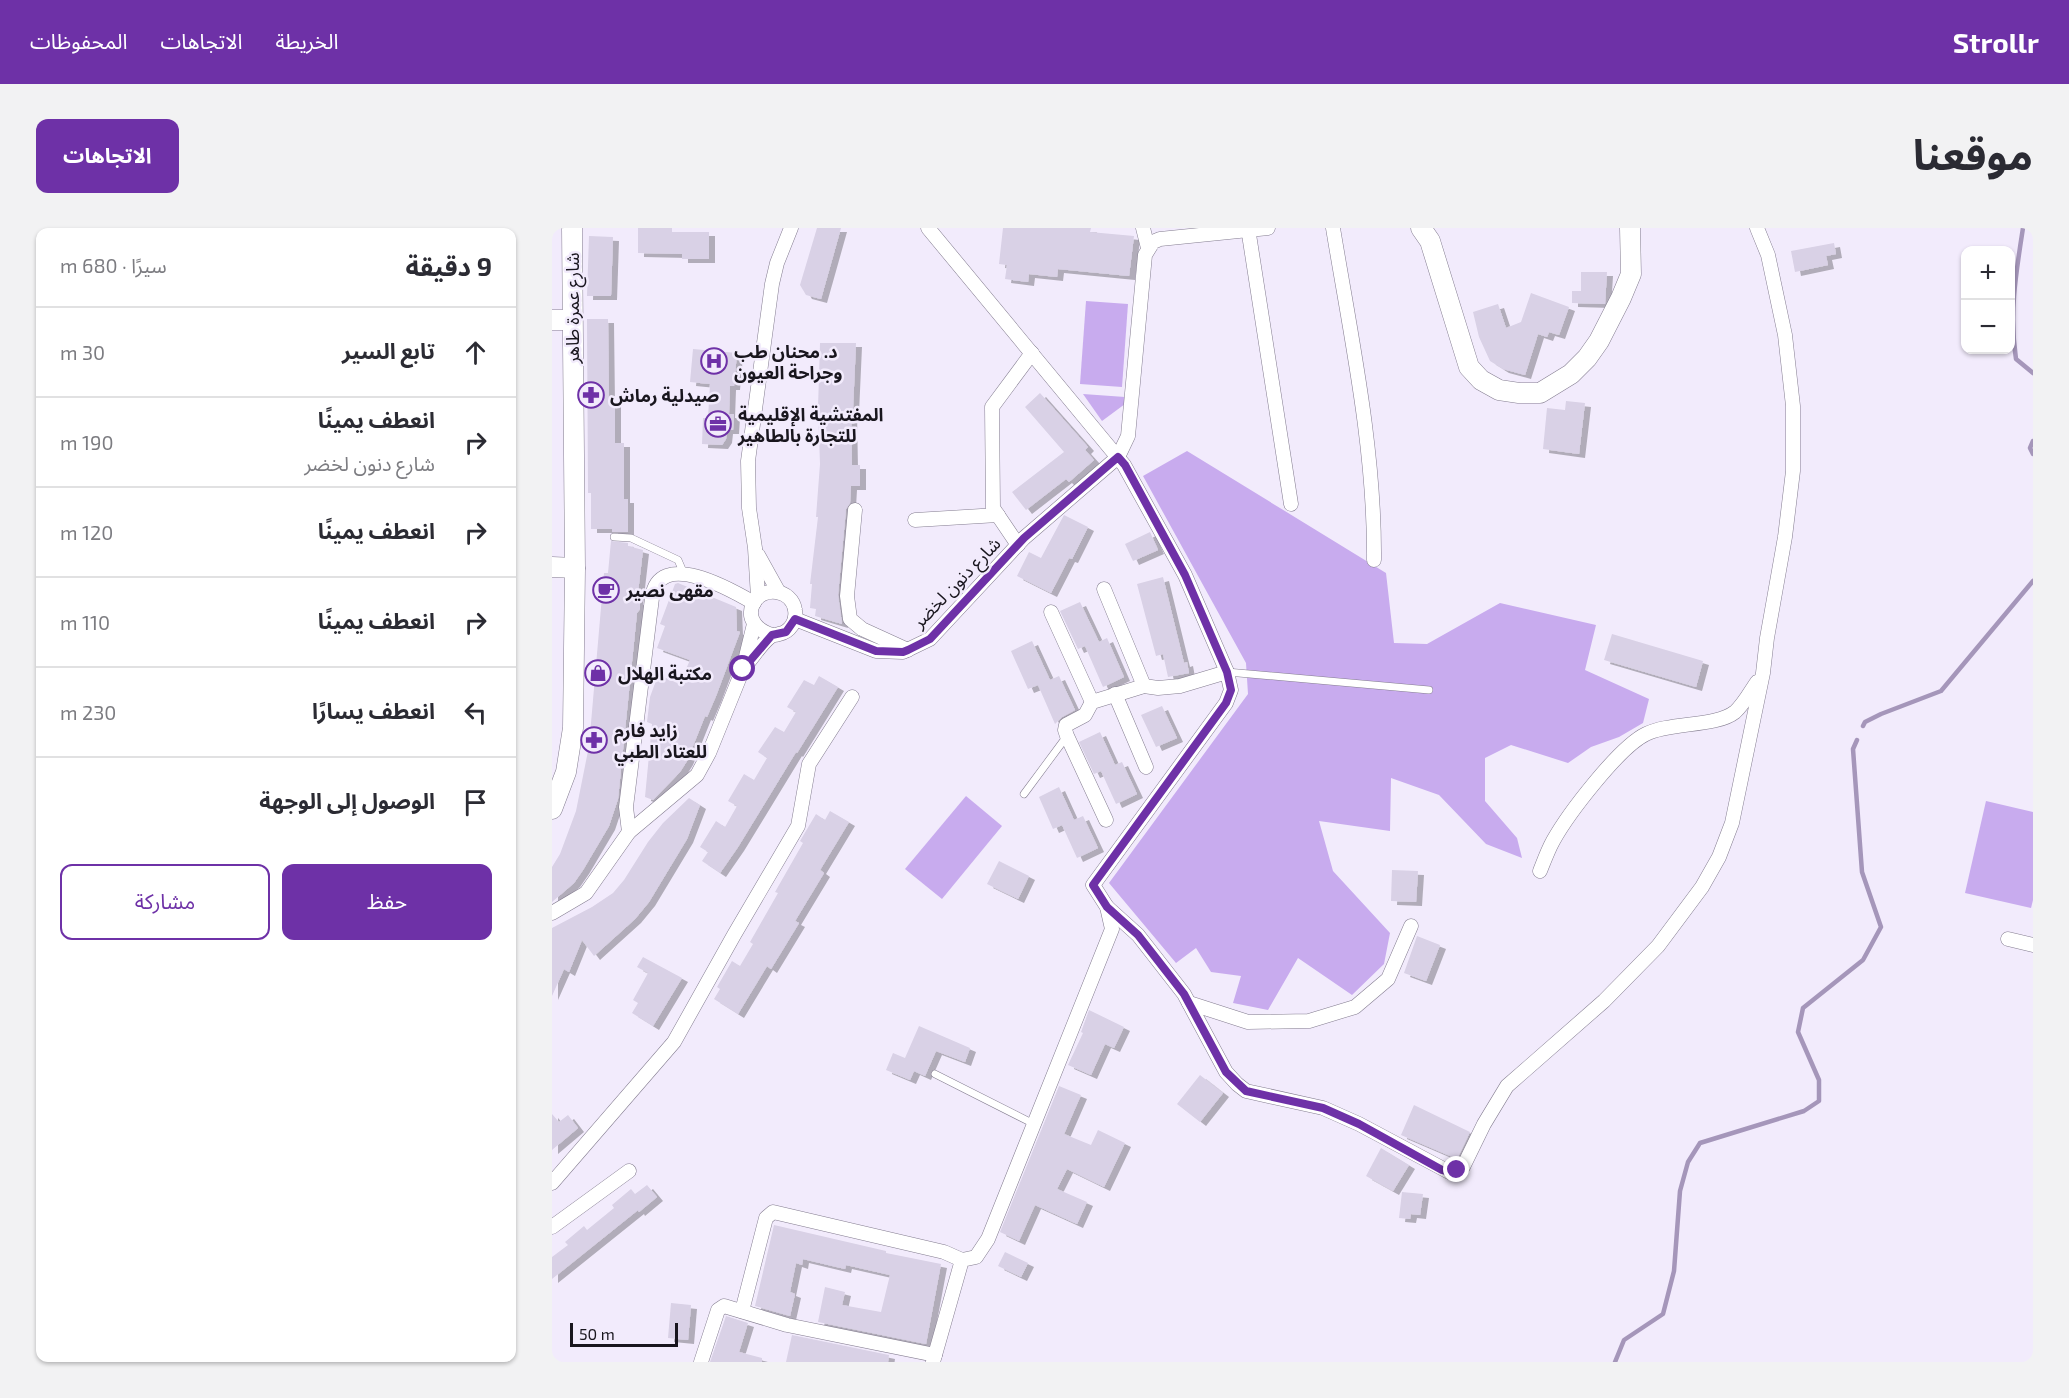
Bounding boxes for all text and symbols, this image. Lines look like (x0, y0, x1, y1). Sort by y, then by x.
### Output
text: Strollr (1953, 25, 2039, 59)
text: المحفوظات (30, 28, 127, 53)
text: الاتجاهات (160, 28, 242, 53)
text: الخريطة (275, 28, 338, 53)
button: الاتجاهات (36, 119, 179, 193)
text: موقعنا (1913, 128, 2033, 178)
map controls (1961, 246, 2015, 354)
button: + (1961, 246, 2015, 300)
text: 9 دقيقة (406, 250, 492, 281)
street label: شارع عمرة طاهر (561, 252, 587, 365)
text: سيرًا · 680 m (60, 253, 167, 277)
button: − (1961, 300, 2015, 354)
icon: ahead (459, 336, 492, 369)
text: تابع السير (342, 337, 435, 363)
text: 30 m (60, 340, 105, 364)
place label: د. محنان طب وجراحة العيون (734, 340, 842, 384)
hospital icon: د. محنان طب وجراحة العيون (699, 346, 729, 376)
pharmacy icon: صيدلية رماش (576, 380, 606, 410)
place label: صيدلية رماش (610, 384, 719, 407)
place label: المفتشية الإقليمية للتجارة بالطاهير (737, 403, 884, 447)
text: انعطف يمينًا (318, 406, 435, 432)
office icon: المفتشية الإقليمية للتجارة بالطاهير (703, 409, 733, 439)
icon: right (459, 426, 492, 459)
text: 190 m (60, 430, 113, 454)
text: شارع دنون لخضر (304, 451, 435, 475)
icon: right (459, 516, 492, 549)
text: انعطف يمينًا (318, 517, 435, 543)
text: 120 m (60, 520, 113, 544)
street label: شارع دنون لخضر (907, 532, 1008, 635)
cafe icon: مقهى نصير (591, 575, 621, 605)
place label: مقهى نصير (625, 579, 714, 602)
icon: right (459, 606, 492, 639)
text: انعطف يمينًا (318, 607, 435, 633)
text: 110 m (60, 610, 110, 634)
route start (729, 655, 755, 681)
shop icon: مكتبة الهلال (583, 658, 613, 688)
place label: مكتبة الهلال (618, 662, 712, 685)
icon: left (459, 696, 492, 729)
text: انعطف يسارًا (312, 697, 435, 723)
text: 230 m (60, 700, 116, 724)
place label: زايد فارم للعتاد الطبي (614, 719, 707, 766)
pharmacy icon: زايد فارم للعتاد الطبي (579, 725, 609, 755)
icon: arrive (459, 786, 492, 819)
text: الوصول إلى الوجهة (259, 787, 435, 813)
button: مشاركة (60, 864, 270, 940)
button: حفظ (282, 864, 492, 940)
route end (1443, 1156, 1469, 1182)
scale bar (570, 1320, 678, 1348)
text: 50 m (579, 1324, 615, 1343)

